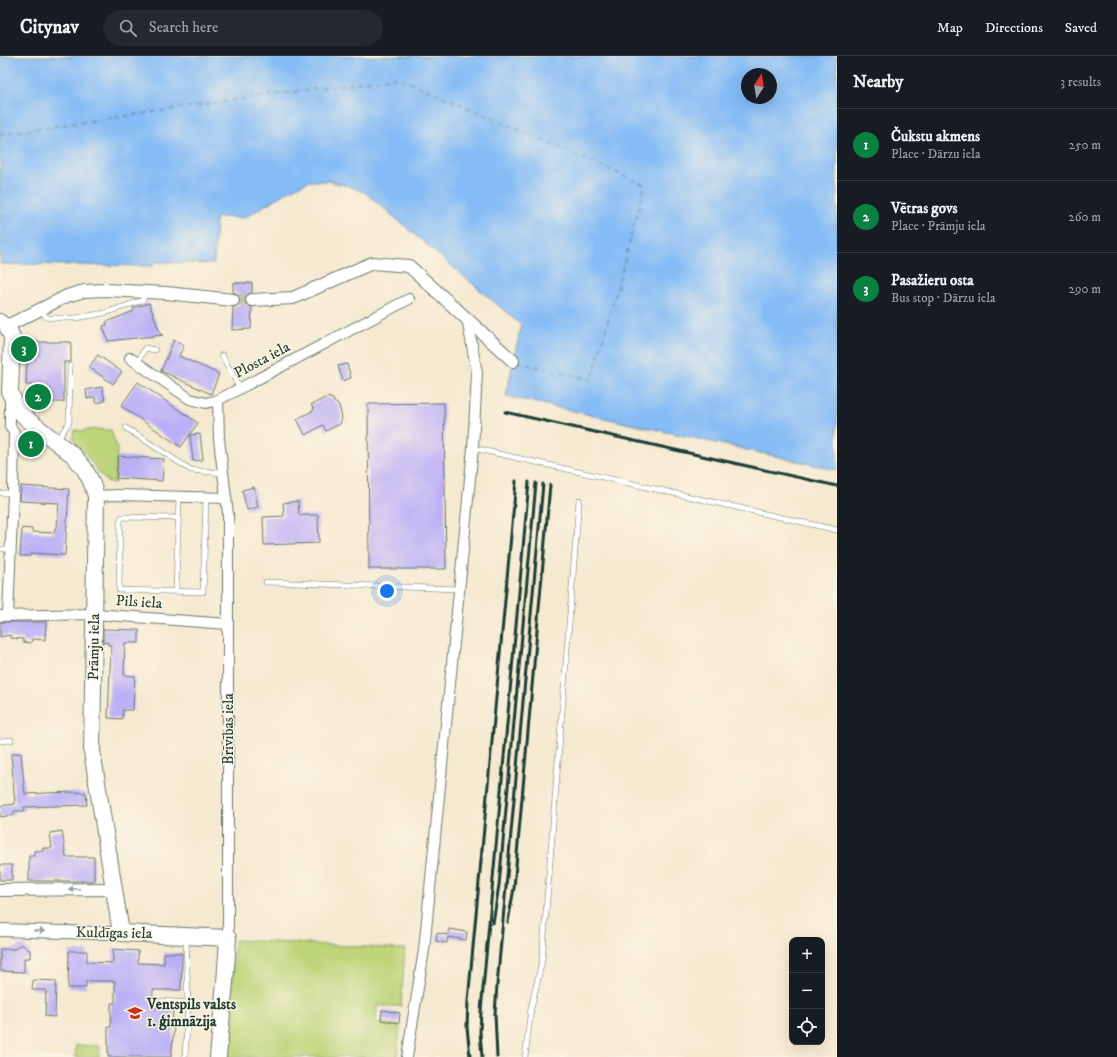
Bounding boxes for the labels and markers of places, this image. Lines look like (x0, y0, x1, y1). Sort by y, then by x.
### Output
pin: 3 (11, 334, 37, 364)
pin: 2 (25, 382, 51, 412)
pin: 1 (18, 429, 44, 459)
place label: Ventspils valsts 1. ģimnāzija (146, 995, 236, 1031)
school or university icon: Ventspils valsts 1. ģimnāzija (126, 1004, 144, 1022)

